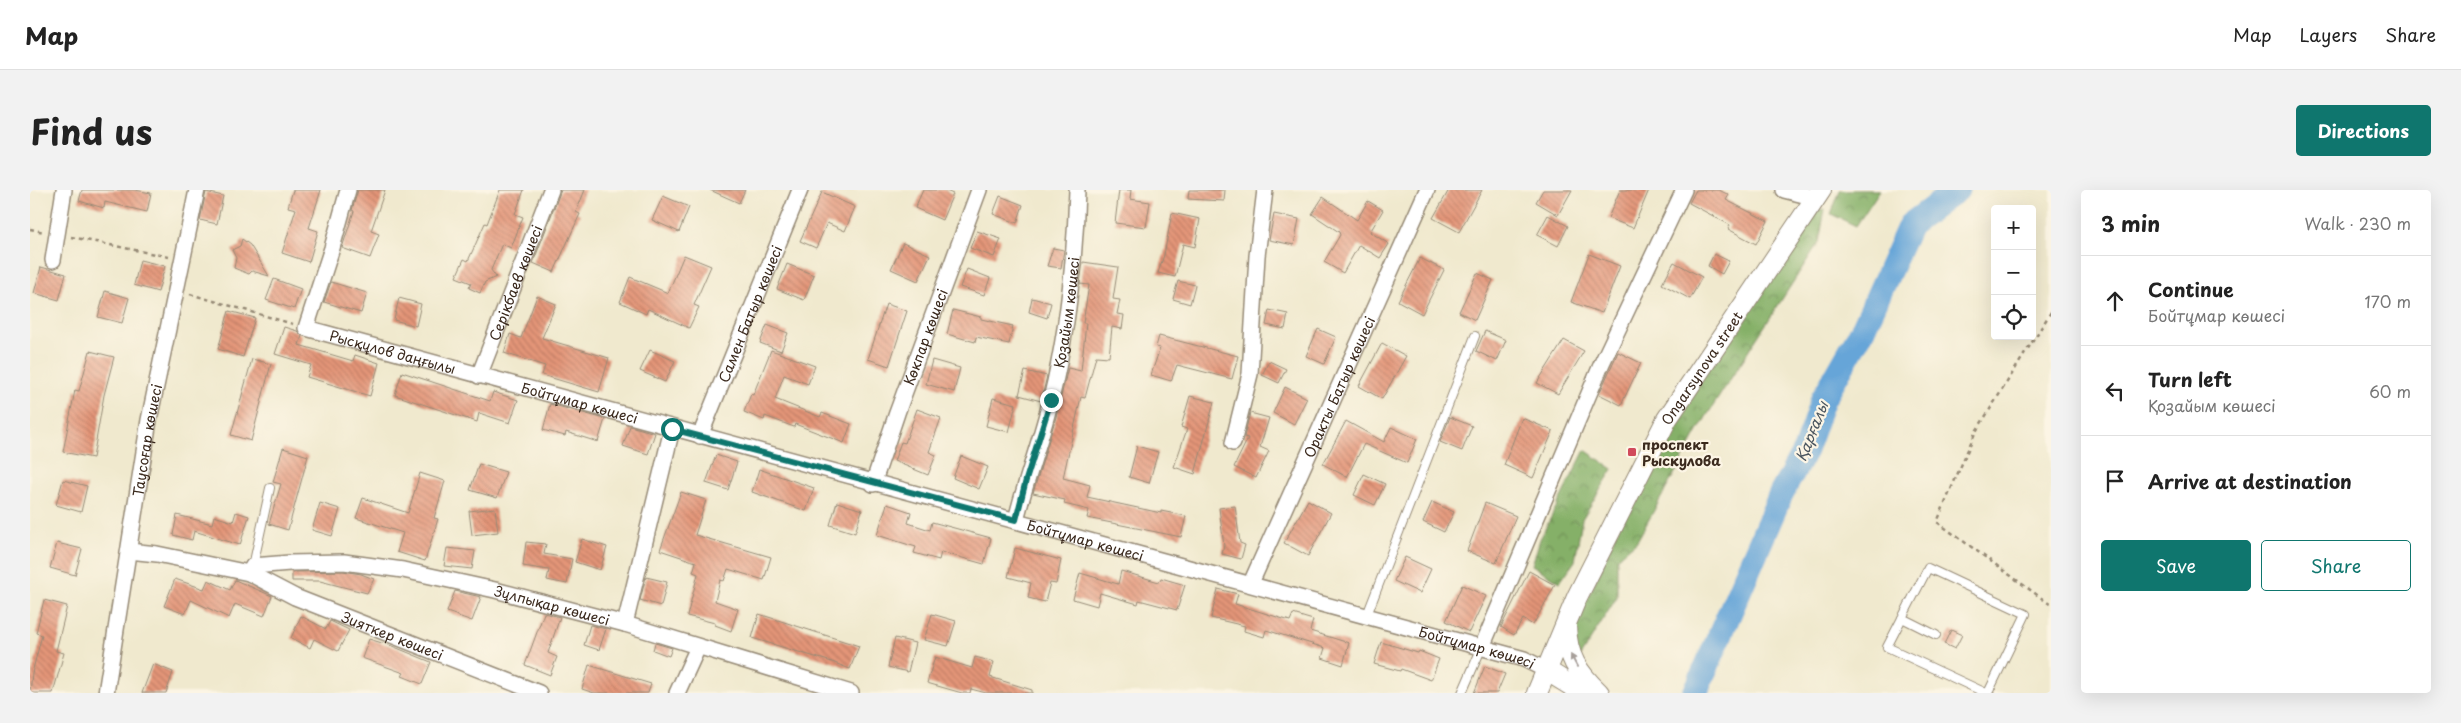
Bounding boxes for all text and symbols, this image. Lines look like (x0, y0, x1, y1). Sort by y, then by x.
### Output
text: Map (25, 17, 78, 53)
text: Map (2233, 21, 2272, 48)
text: Layers (2300, 21, 2357, 48)
text: Share (2385, 21, 2436, 48)
text: Find us (30, 104, 152, 157)
button: Directions (2296, 105, 2431, 156)
map controls (1991, 205, 2036, 340)
button: + (1991, 205, 2036, 250)
text: 3 min (2101, 207, 2160, 239)
text: Walk · 230 m (2304, 211, 2411, 235)
street label: Серікбаев көшесі (483, 222, 547, 344)
street label: Самен Батыр көшесі (712, 242, 787, 385)
button: − (1991, 250, 2036, 295)
street label: Қозайым көшесі (1048, 256, 1084, 370)
text: Continue (2148, 275, 2234, 303)
street label: Көкпар көшесі (898, 286, 952, 388)
icon: ahead (2101, 287, 2129, 315)
text: 170 m (2365, 289, 2411, 313)
button: locate (1991, 295, 2036, 340)
text: Бойтұмар көшесі (2148, 303, 2285, 327)
street label: Ongarsynova street (1655, 307, 1747, 429)
street label: Оракты Батыр көшесі (1298, 313, 1380, 461)
street label: Рысқұлов даңғылы (327, 324, 458, 379)
text: Turn left (2148, 365, 2232, 393)
street label: Бойтұмар көшесі (519, 377, 640, 428)
icon: left (2101, 377, 2129, 405)
text: 60 m (2369, 379, 2411, 403)
street label: Тауcоғар көшесі (127, 382, 167, 498)
route end (1040, 389, 1063, 412)
text: Қозайым көшесі (2148, 393, 2276, 417)
water label: Қарғалы (1789, 397, 1834, 464)
route start (661, 418, 684, 441)
place label: проспект Рыскулова (1642, 434, 1721, 471)
marker: проспект Рыскулова (1626, 446, 1638, 458)
icon: arrive (2101, 467, 2129, 495)
text: Arrive at destination (2148, 467, 2352, 495)
street label: Бойтұмар көшесі (1025, 514, 1146, 566)
button: Save (2101, 540, 2251, 591)
button: Share (2261, 540, 2411, 591)
street label: Зұлпықар көшесі (492, 580, 612, 630)
street label: Зияткер көшесі (339, 606, 447, 665)
street label: Бойтұмар көшесі (1417, 620, 1539, 674)
one-way arrow (1570, 654, 1578, 669)

